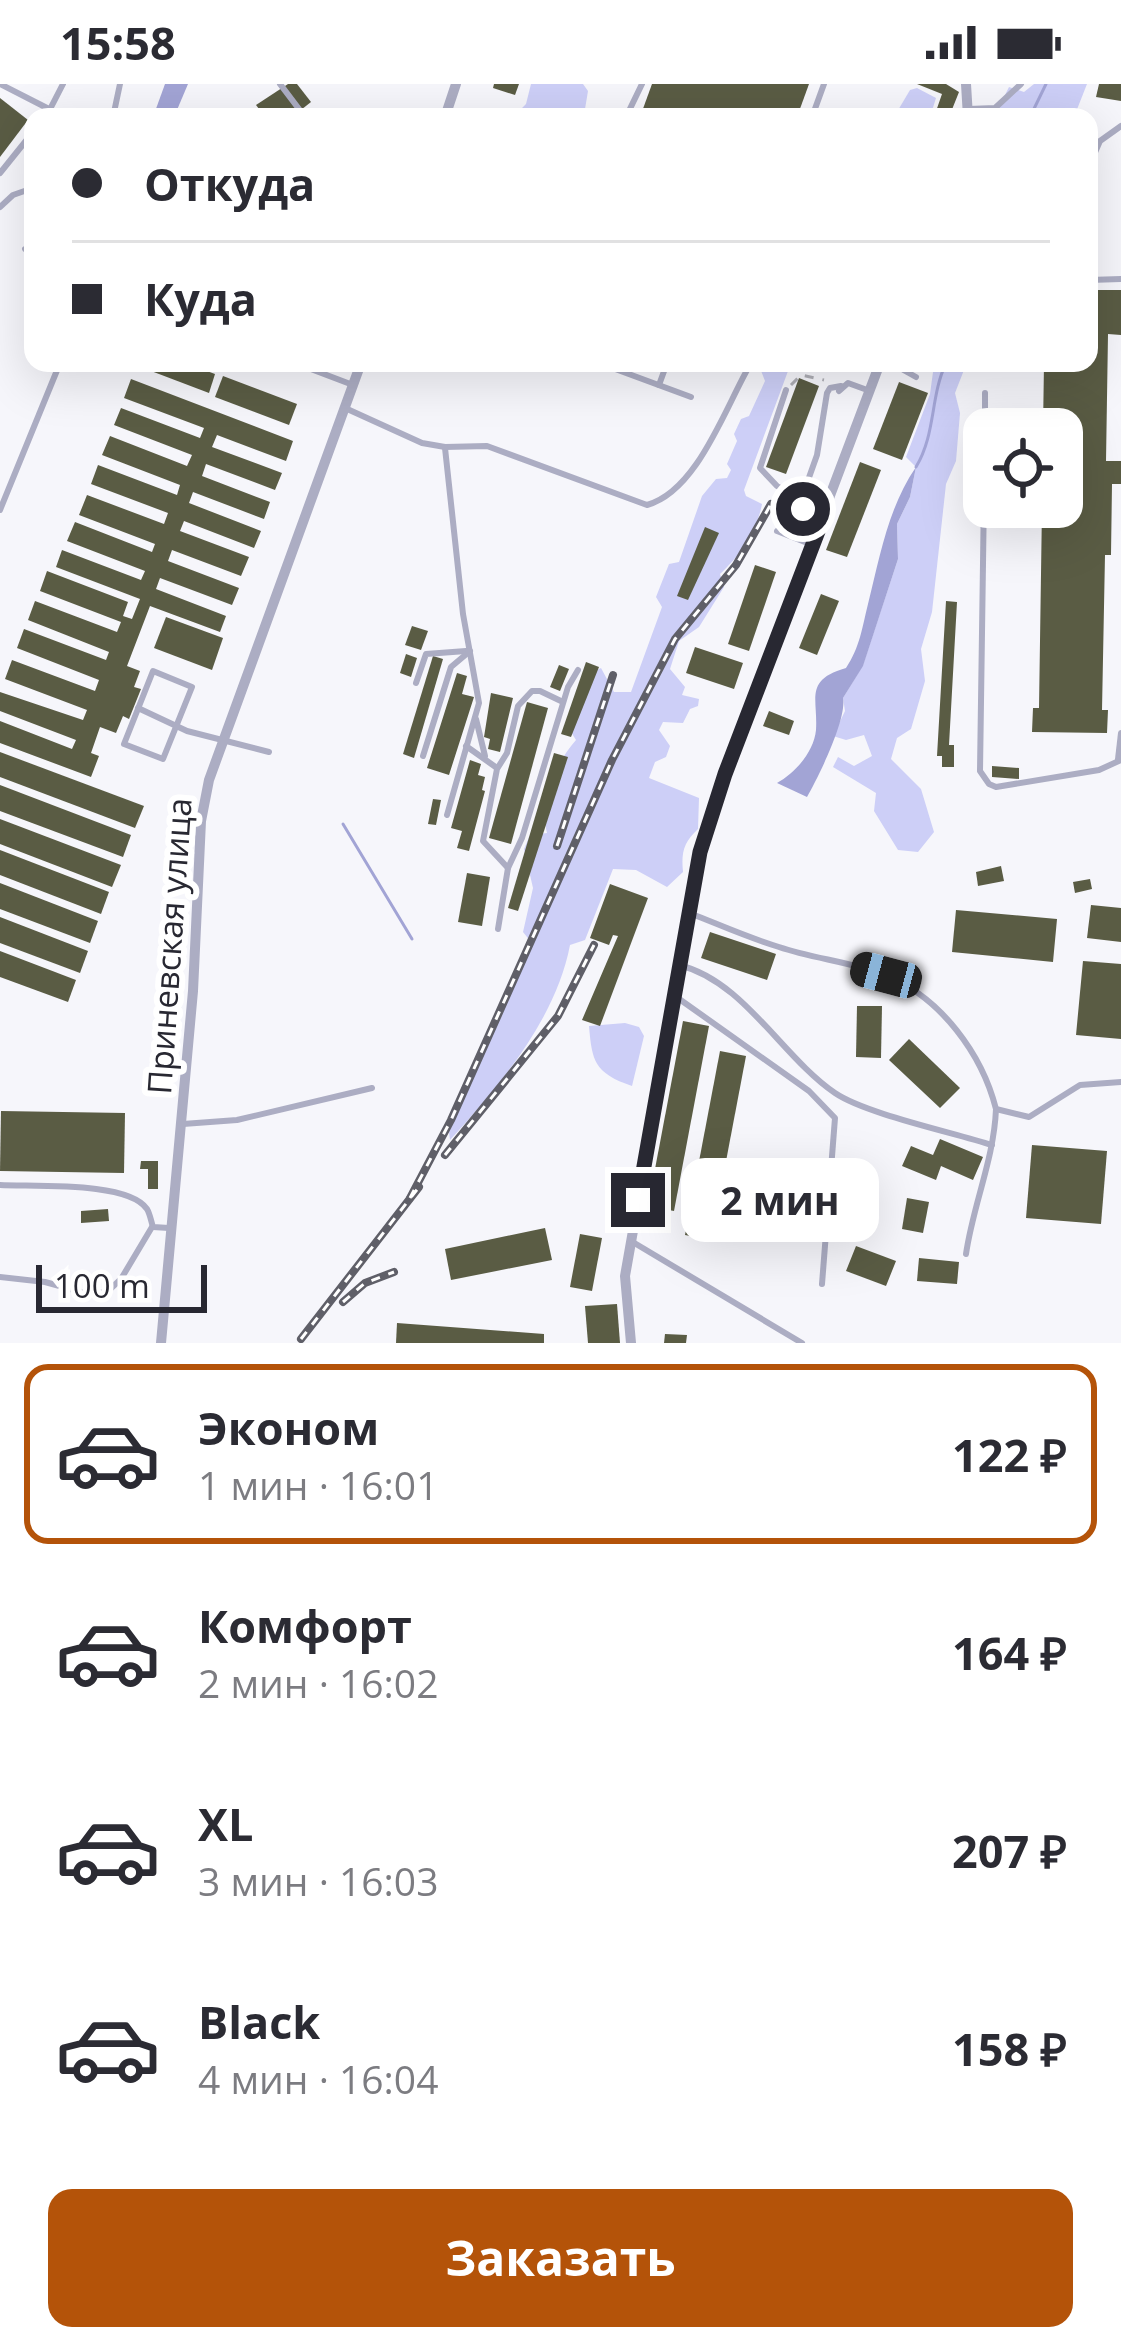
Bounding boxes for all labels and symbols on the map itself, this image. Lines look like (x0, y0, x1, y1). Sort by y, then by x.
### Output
route start (776, 482, 830, 536)
street label: Приневская улица (136, 796, 202, 1096)
car (847, 948, 925, 1002)
callout: 2 мин (680, 1158, 878, 1242)
route end (611, 1173, 665, 1227)
scale bar (36, 1259, 207, 1312)

